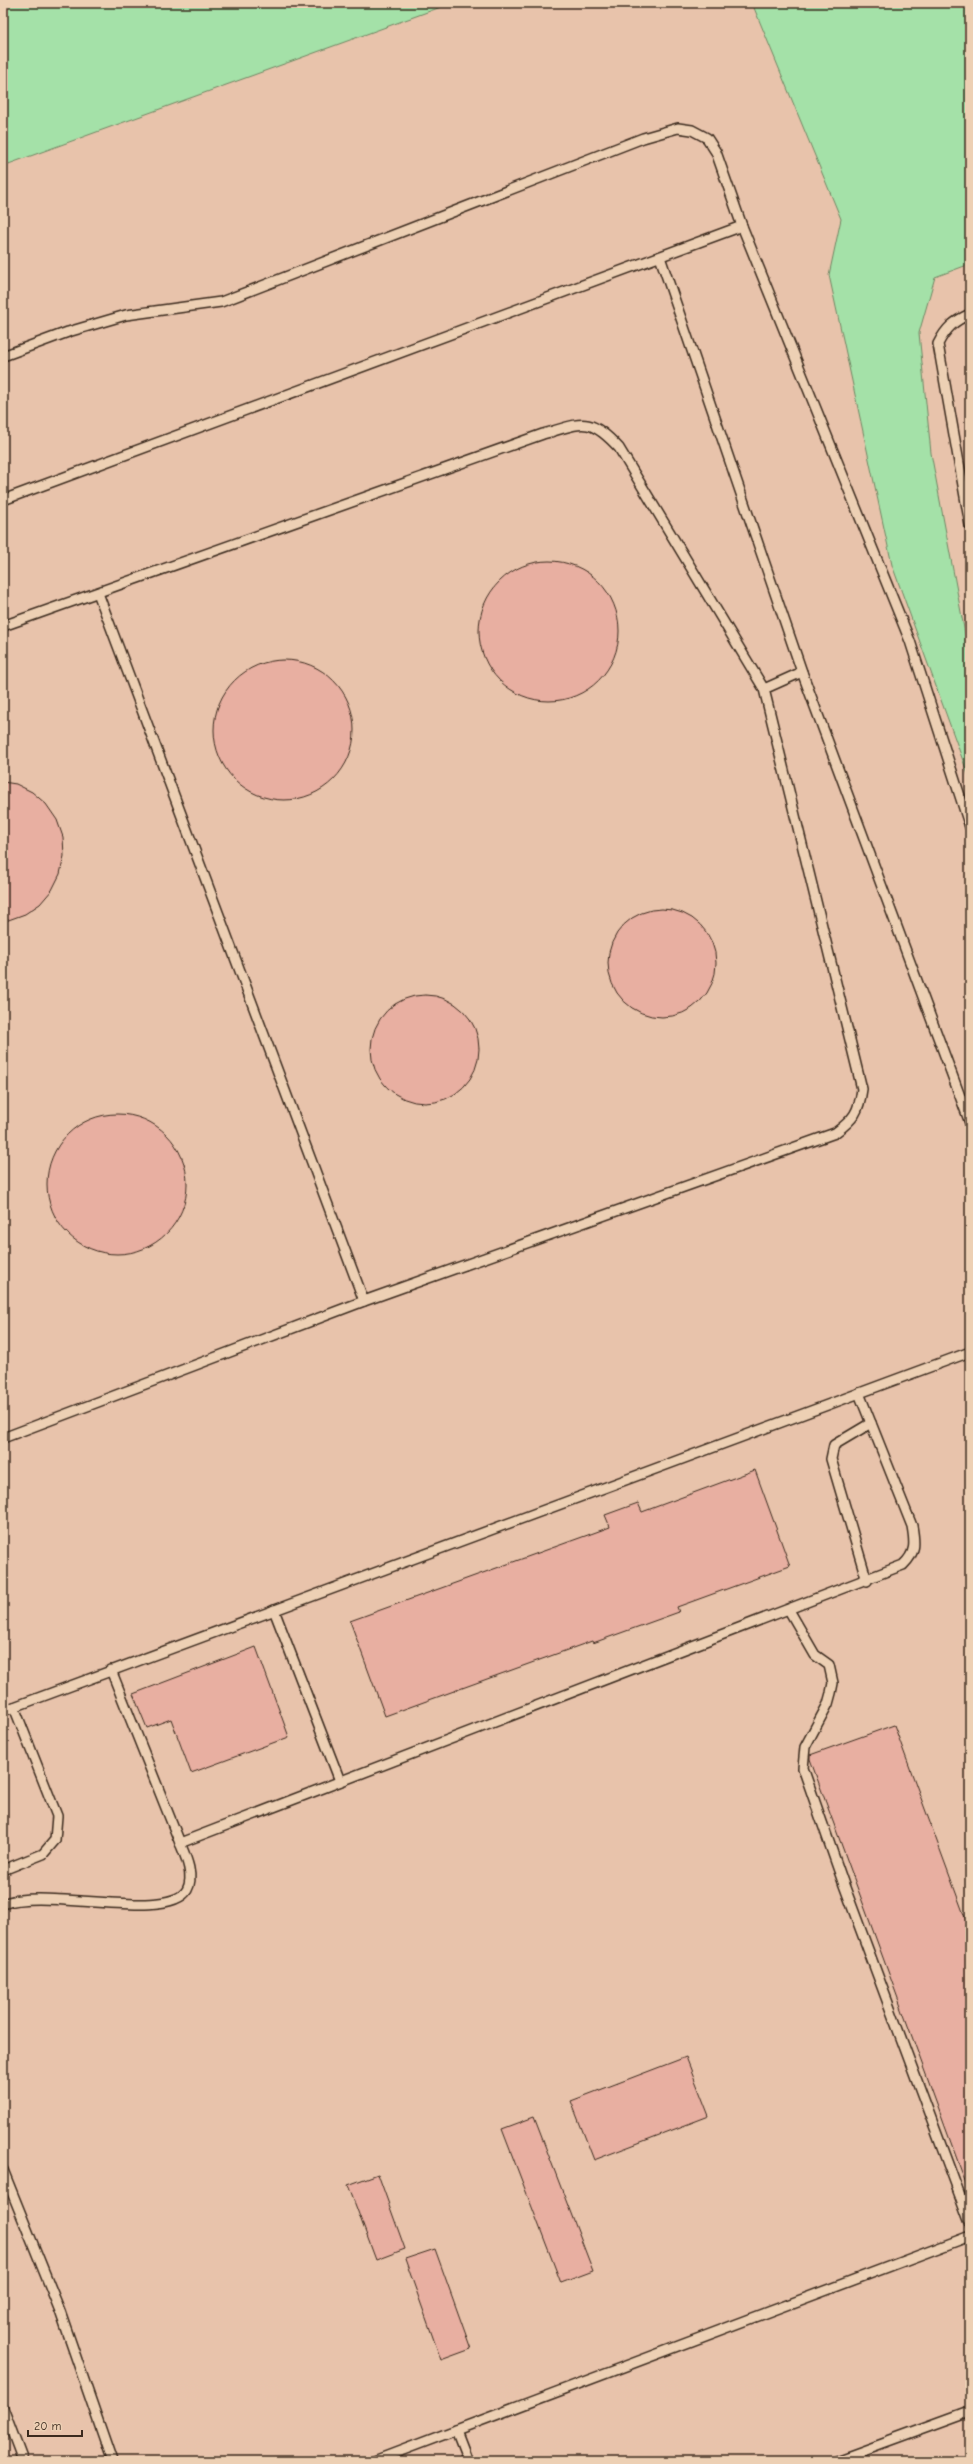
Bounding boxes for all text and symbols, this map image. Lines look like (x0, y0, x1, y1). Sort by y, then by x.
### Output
scale bar (28, 2412, 82, 2438)
text: 20 m (34, 2419, 62, 2433)

